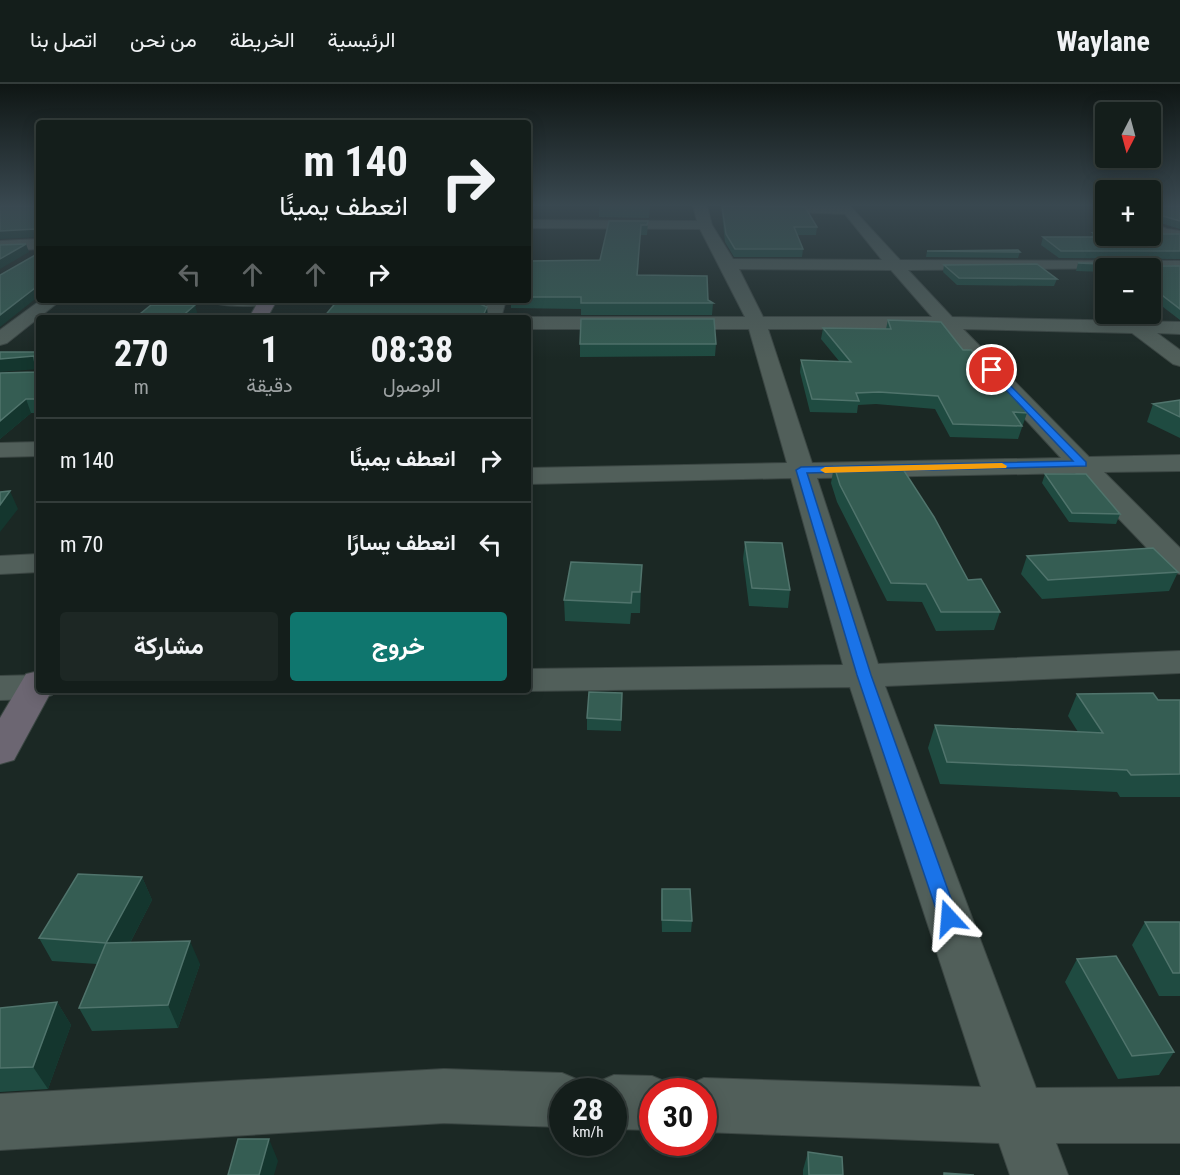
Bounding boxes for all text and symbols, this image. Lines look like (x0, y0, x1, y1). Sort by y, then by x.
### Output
text: Waylane (1057, 25, 1150, 58)
text: اتصل بنا (30, 28, 97, 52)
text: من نحن (130, 28, 197, 52)
text: الخريطة (230, 28, 295, 52)
text: الرئيسية (328, 28, 396, 52)
north arrow (1095, 102, 1161, 168)
map controls (1095, 102, 1161, 324)
text: 140 m (303, 137, 408, 186)
icon: right (429, 144, 507, 222)
button: + (1095, 180, 1161, 246)
text: انعطف يمينًا (279, 190, 408, 222)
icon: left (173, 258, 206, 291)
icon: ahead (236, 258, 269, 291)
icon: ahead (299, 258, 332, 291)
icon: right (362, 258, 395, 291)
button: − (1095, 258, 1161, 324)
text: 1 (260, 329, 279, 371)
text: 08:38 (371, 329, 453, 371)
text: 270 (114, 333, 169, 375)
pin (966, 344, 1017, 395)
icon: arrive (975, 353, 1008, 386)
text: دقيقة (246, 373, 293, 397)
text: الوصول (383, 373, 441, 397)
text: m (134, 375, 149, 399)
icon: right (474, 444, 507, 477)
text: انعطف يمينًا (350, 446, 456, 471)
text: 140 m (60, 448, 114, 473)
icon: left (474, 528, 507, 561)
text: انعطف يسارًا (347, 530, 456, 555)
text: 70 m (60, 532, 103, 557)
button: مشاركة (60, 612, 278, 681)
button: خروج (290, 612, 507, 681)
position arrow (917, 886, 981, 950)
speed limit sign: 30 (639, 1078, 717, 1156)
text: 28 (573, 1092, 603, 1127)
text: km/h (573, 1123, 603, 1141)

